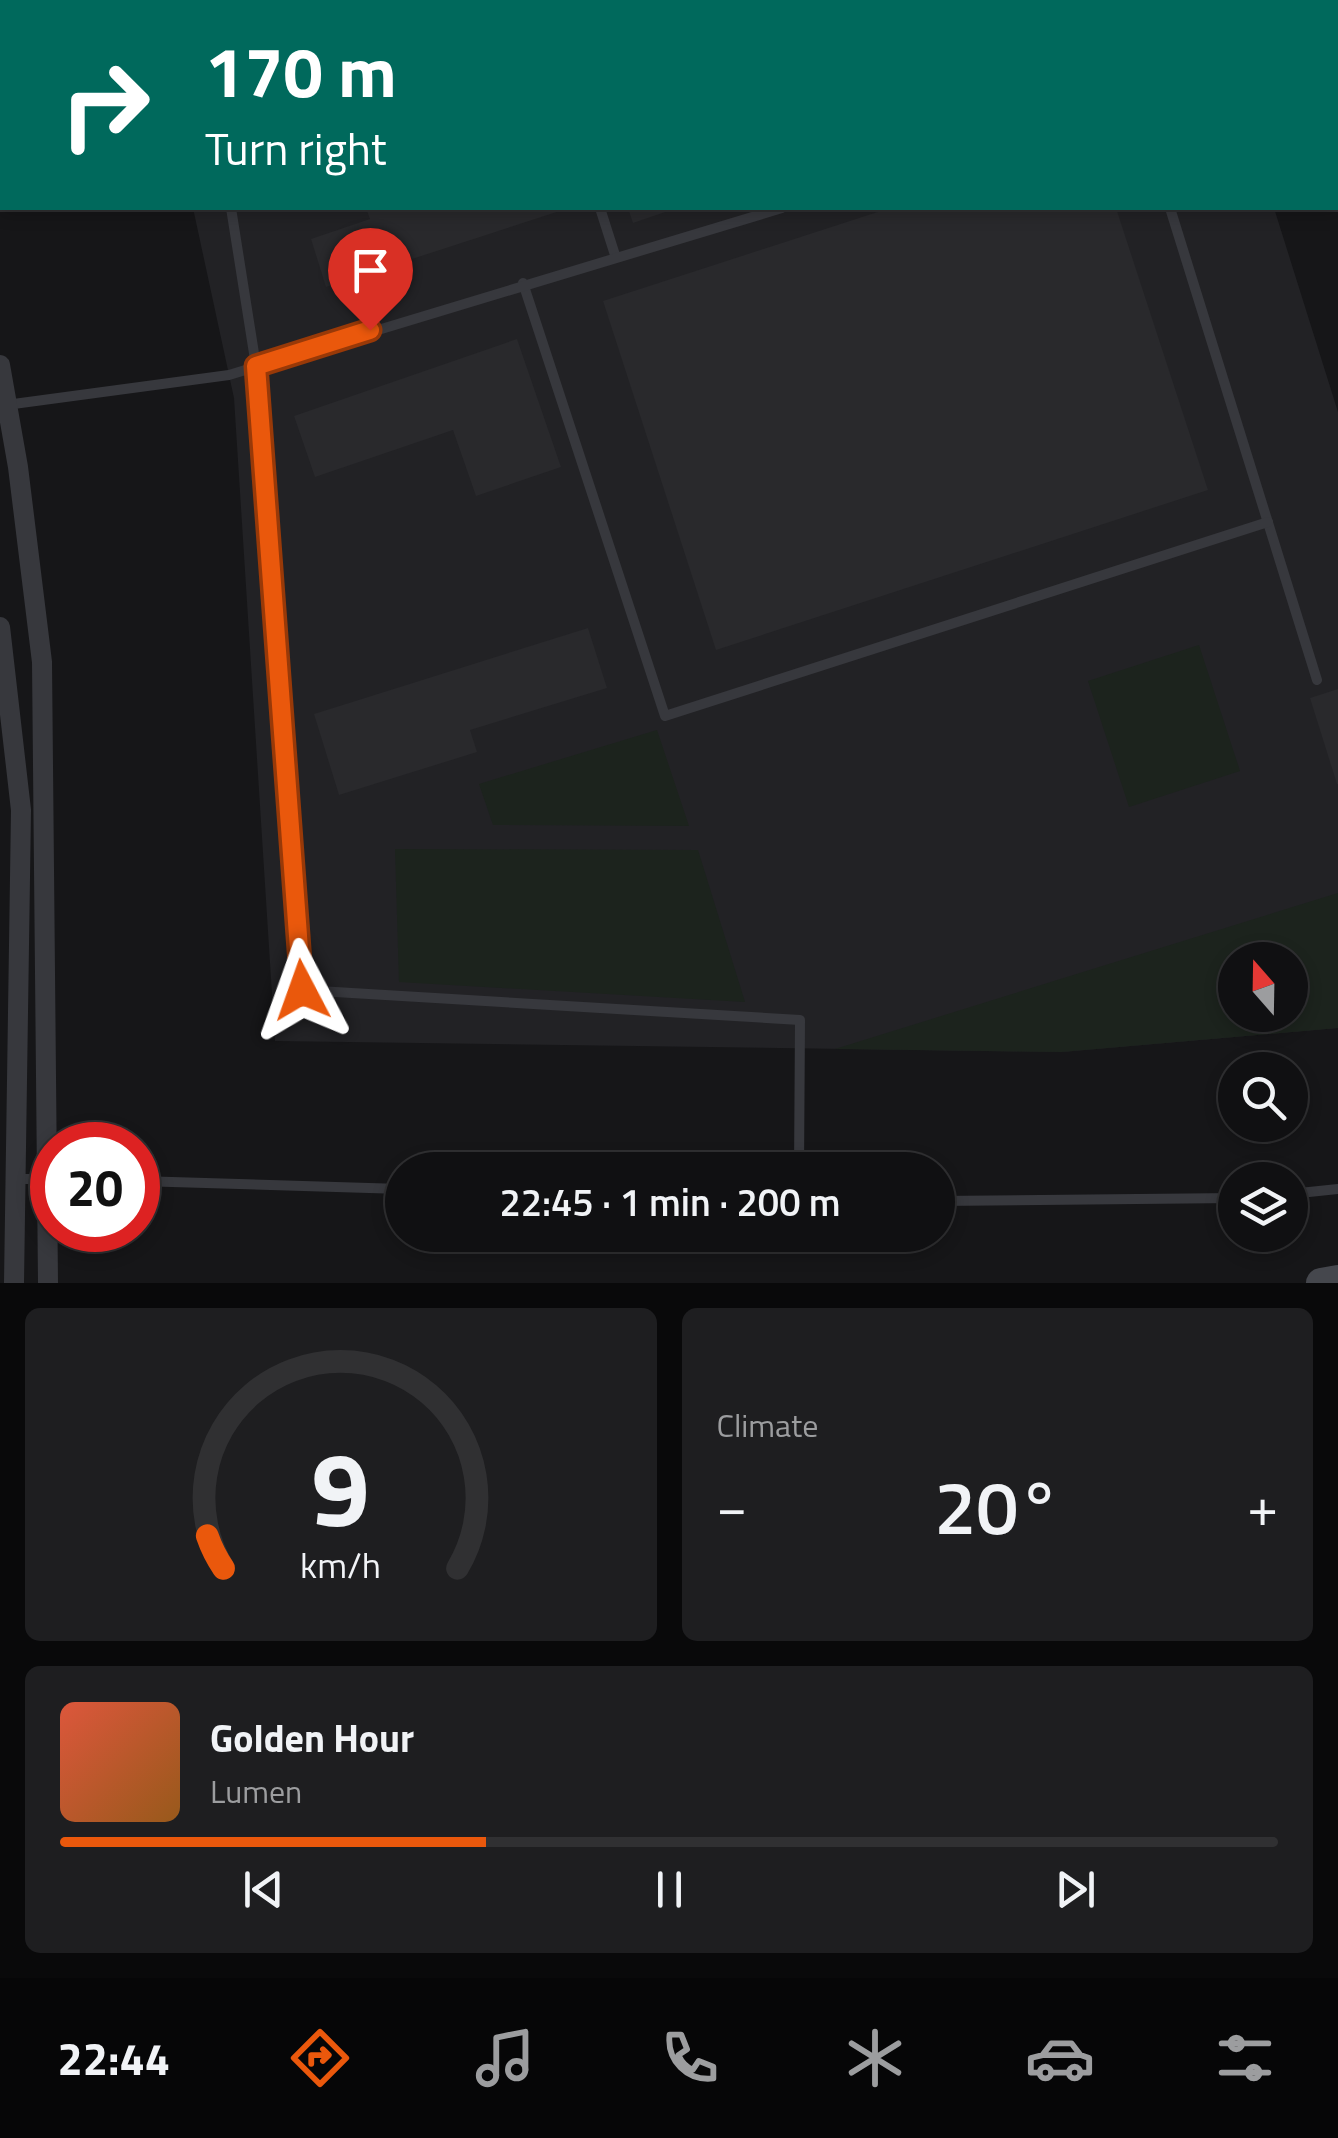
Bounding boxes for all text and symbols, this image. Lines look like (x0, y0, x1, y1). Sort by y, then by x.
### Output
text: 170 m (205, 18, 397, 124)
icon: right (40, 40, 170, 170)
text: Turn right (205, 114, 387, 182)
pin (328, 228, 413, 331)
icon: arrive (343, 243, 398, 298)
position arrow (250, 938, 354, 1042)
north arrow (1218, 942, 1308, 1032)
map controls (1218, 942, 1308, 1252)
button: search (1218, 1052, 1308, 1142)
speed limit sign: 20 (30, 1122, 160, 1252)
button: layers (1218, 1162, 1308, 1252)
text: 22:45 · 1 min · 200 m (499, 1173, 841, 1231)
text: Climate (717, 1401, 818, 1449)
text: 9 (312, 1408, 370, 1566)
text: 20° (934, 1449, 1060, 1563)
text: − (717, 1464, 747, 1547)
text: + (1247, 1464, 1278, 1547)
text: km/h (300, 1537, 381, 1592)
text: Golden Hour (210, 1709, 414, 1767)
text: Lumen (210, 1767, 302, 1815)
icon: previous (236, 1862, 291, 1917)
icon: pause (642, 1862, 697, 1917)
icon: next (1048, 1862, 1103, 1917)
icon: directions (285, 2023, 355, 2093)
icon: music (470, 2023, 540, 2093)
icon: phone (655, 2023, 725, 2093)
icon: climate (840, 2023, 910, 2093)
icon: car (1025, 2023, 1095, 2093)
icon: filters (1210, 2023, 1280, 2093)
text: 22:44 (58, 2024, 170, 2092)

